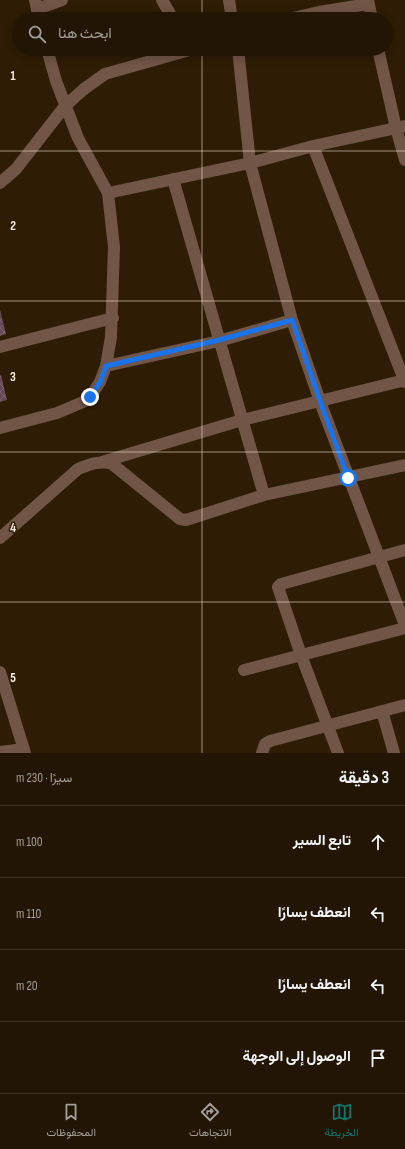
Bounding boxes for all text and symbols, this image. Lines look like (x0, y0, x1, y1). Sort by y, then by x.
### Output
search box (12, 12, 393, 56)
icon: search (26, 23, 48, 45)
text: ابحث هنا (58, 24, 112, 43)
text: 1 (10, 68, 16, 84)
text: 2 (10, 218, 16, 234)
text: 3 (10, 369, 16, 385)
route end (81, 388, 99, 406)
route start (339, 469, 357, 487)
text: 4 (10, 520, 16, 536)
text: 5 (10, 670, 16, 686)
text: 3 دقيقة (339, 768, 389, 788)
text: سيرًا · 230 m (16, 770, 72, 786)
text: تابع السير (293, 831, 351, 850)
icon: ahead (367, 831, 389, 853)
text: 100 m (16, 834, 43, 850)
text: انعطف يسارًا (278, 903, 351, 922)
icon: left (367, 903, 389, 925)
text: 110 m (16, 906, 41, 922)
text: انعطف يسارًا (278, 975, 351, 994)
icon: left (367, 975, 389, 997)
text: 20 m (16, 978, 38, 994)
text: الوصول إلى الوجهة (243, 1047, 351, 1066)
icon: arrive (367, 1047, 389, 1069)
tab: المحفوظات (46, 1101, 96, 1142)
tab: الاتجاهات (189, 1101, 232, 1142)
tab: الخريطة (325, 1101, 359, 1142)

